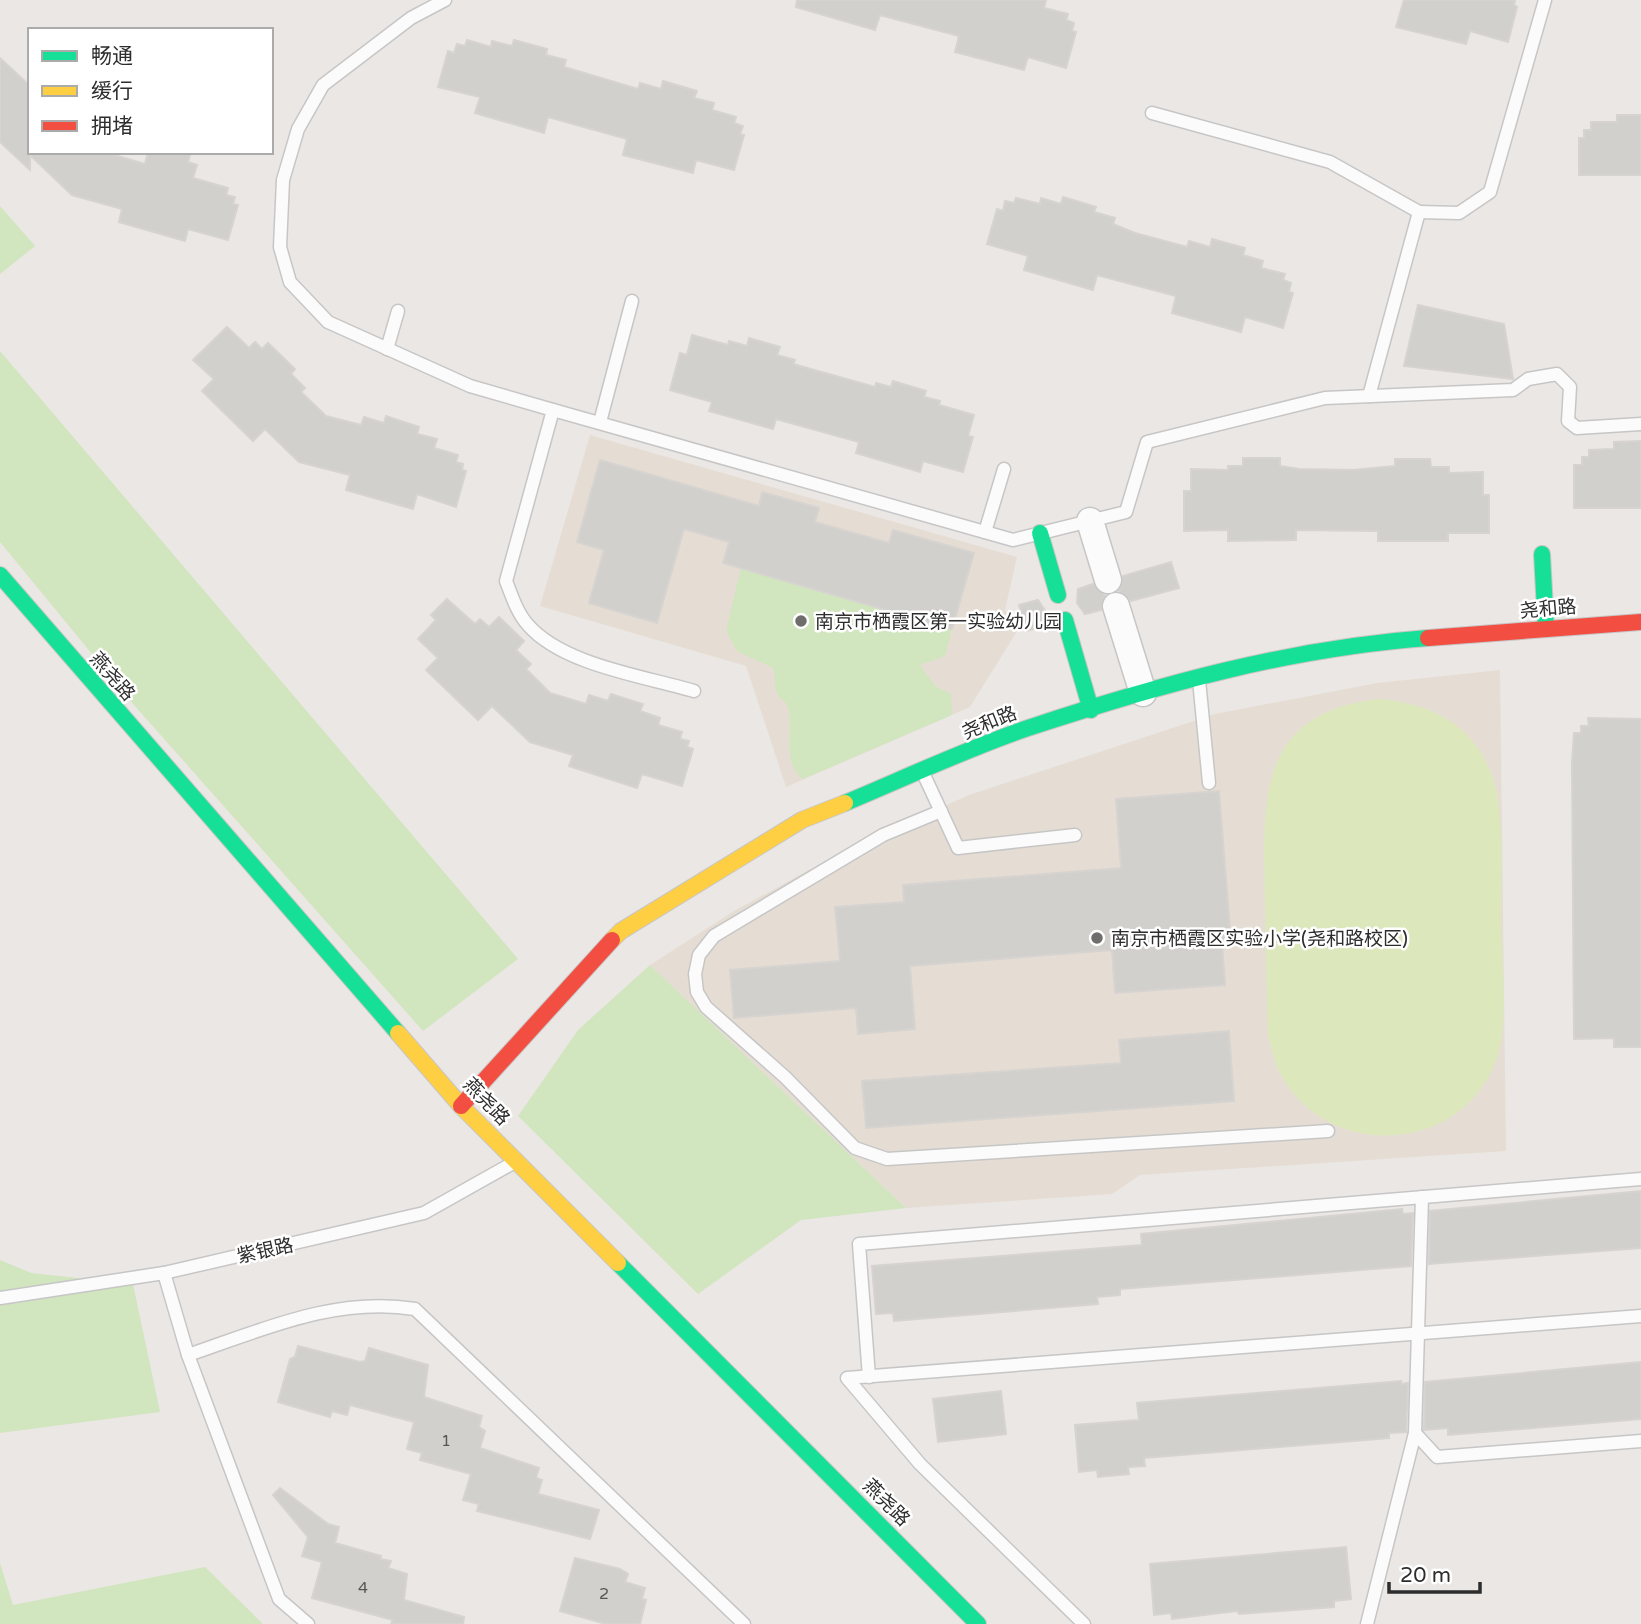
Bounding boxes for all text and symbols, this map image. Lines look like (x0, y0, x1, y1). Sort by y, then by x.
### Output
legend (28, 28, 273, 154)
text: 畅通 (91, 44, 133, 69)
text: 缓行 (91, 79, 133, 104)
text: 拥堵 (91, 114, 133, 139)
street label: 尧和路 (1519, 596, 1577, 622)
place label: 南京市栖霞区第一实验幼儿园 (815, 611, 1062, 633)
marker: 南京市栖霞区第一实验幼儿园 (793, 613, 809, 629)
street label: 燕尧路 (85, 648, 139, 705)
street label: 尧和路 (959, 702, 1020, 744)
place label: 南京市栖霞区实验小学(尧和路校区) (1111, 928, 1408, 950)
marker: 南京市栖霞区实验小学(尧和路校区) (1089, 930, 1105, 946)
street label: 燕尧路 (459, 1074, 514, 1130)
street label: 紫银路 (235, 1234, 295, 1268)
house number: 1 (441, 1431, 451, 1451)
street label: 燕尧路 (858, 1475, 914, 1531)
scale bar (1389, 1550, 1480, 1594)
text: 20 m (1400, 1563, 1451, 1588)
house number: 4 (358, 1578, 368, 1598)
house number: 2 (599, 1584, 609, 1604)

